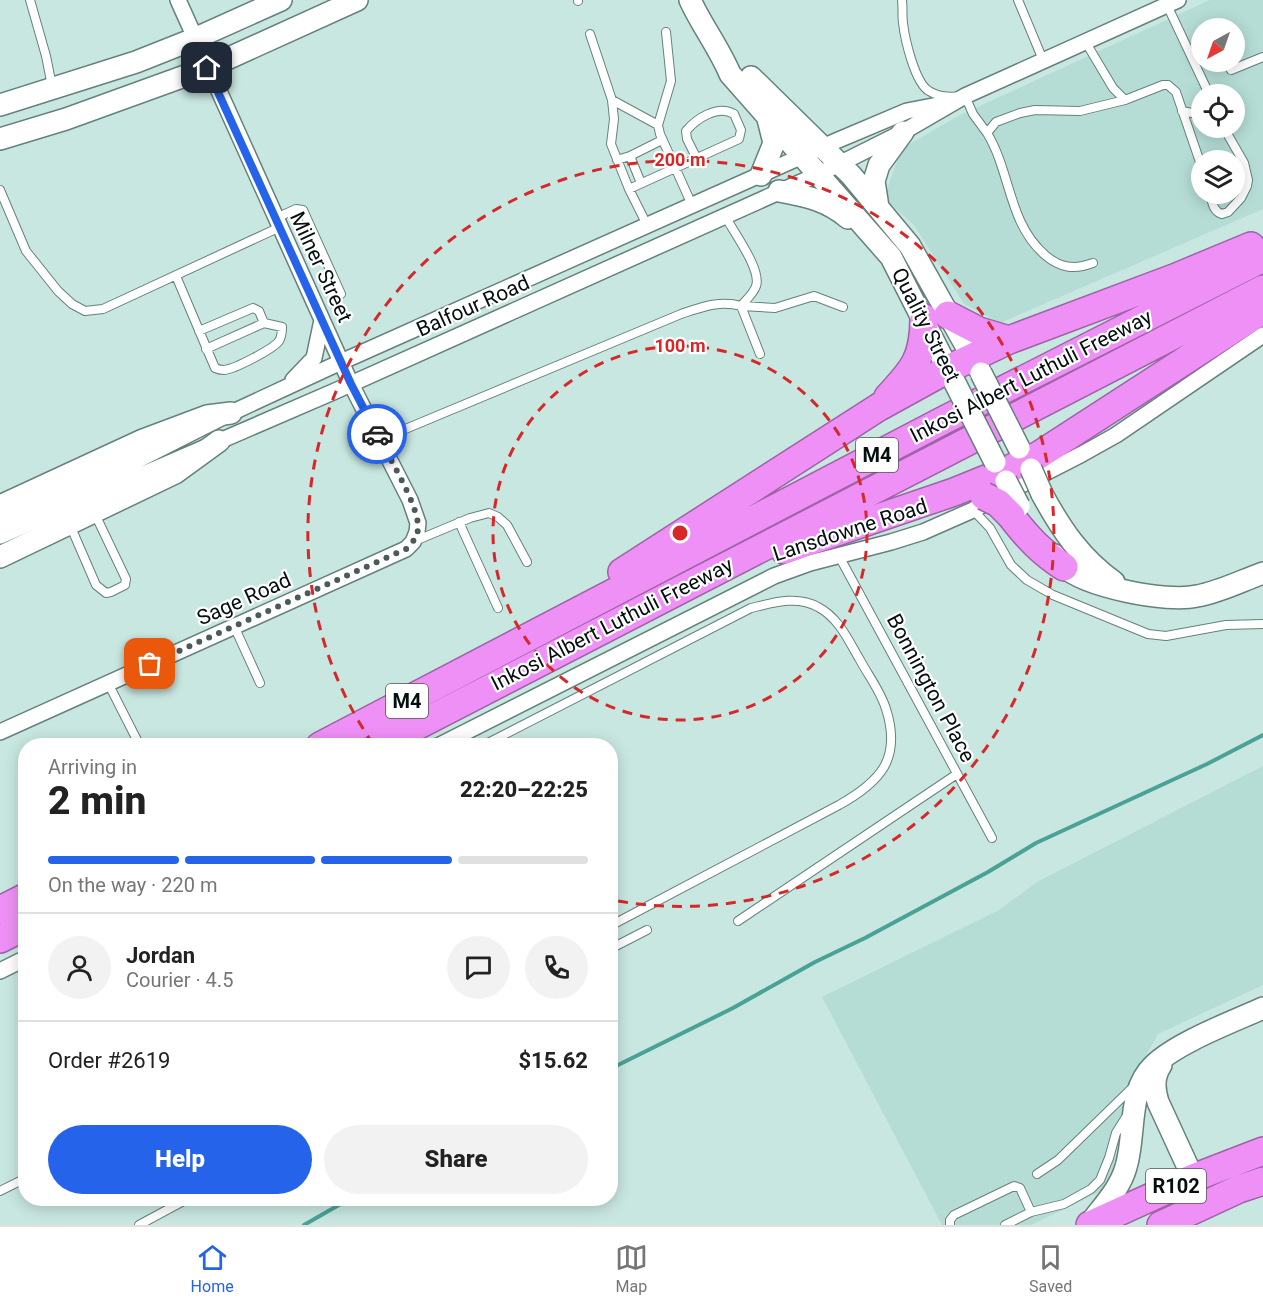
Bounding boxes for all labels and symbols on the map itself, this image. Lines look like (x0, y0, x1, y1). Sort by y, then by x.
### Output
north arrow (1191, 18, 1245, 72)
pin (181, 42, 232, 93)
text: 200 m (654, 149, 706, 170)
street label: Milner Street (285, 208, 357, 326)
street label: Quality Street (887, 264, 965, 386)
street label: Balfour Road (413, 270, 533, 342)
street label: Inkosi Albert Luthuli Freeway (906, 304, 1156, 448)
text: 100 m (654, 335, 706, 356)
courier (347, 404, 407, 464)
road number: M4 (856, 438, 898, 472)
street label: Lansdowne Road (770, 494, 930, 566)
centre of rings (670, 523, 690, 543)
street label: Inkosi Albert Luthuli Freeway (487, 552, 737, 696)
street label: Sage Road (193, 568, 295, 630)
street label: Bonnington Place (882, 610, 980, 766)
pin (124, 638, 175, 689)
road number: M4 (386, 684, 428, 718)
road number: R102 (1146, 1169, 1206, 1203)

